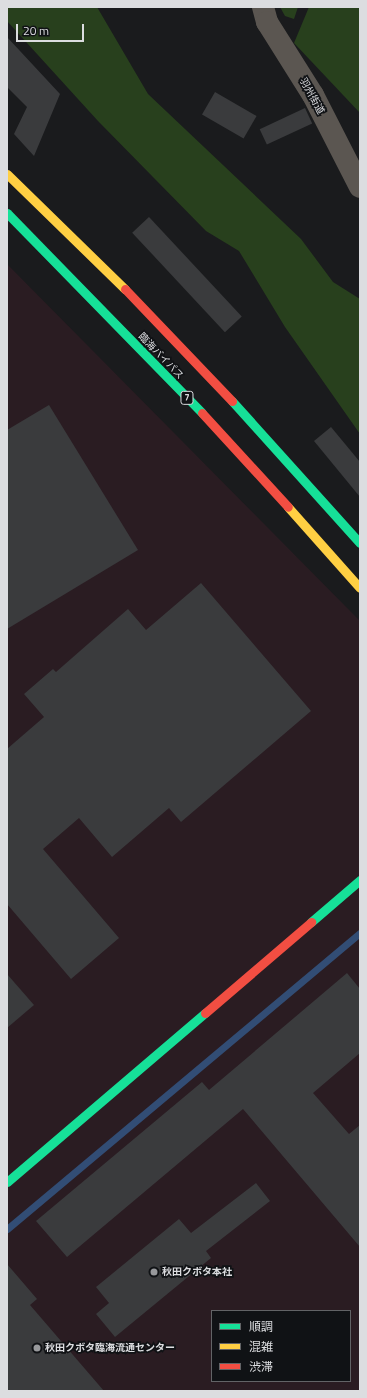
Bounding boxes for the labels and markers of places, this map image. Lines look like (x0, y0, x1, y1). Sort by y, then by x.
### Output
place label: 秋田クボタ本社 (162, 1266, 232, 1278)
marker: 秋田クボタ本社 (149, 1267, 159, 1277)
place label: 秋田クボタ臨海流通センター (45, 1342, 175, 1354)
marker: 秋田クボタ臨海流通センター (32, 1343, 42, 1353)

